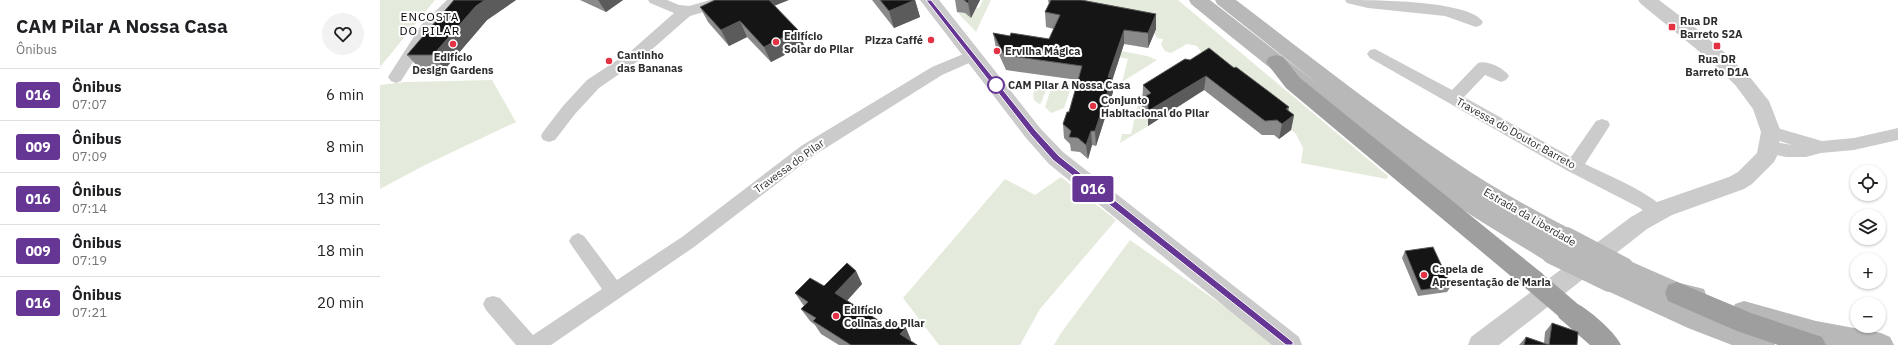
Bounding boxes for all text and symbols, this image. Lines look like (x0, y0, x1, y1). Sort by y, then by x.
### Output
district label: ENCOSTA DO PILAR (399, 9, 461, 38)
button: heart (322, 13, 364, 55)
text: CAM Pilar A Nossa Casa (16, 14, 228, 38)
place label: Rua DR Barreto S2A (1680, 14, 1743, 41)
marker: Rua DR Barreto S2A (1667, 22, 1677, 32)
place label: Edifício Solar do Pilar (784, 29, 854, 56)
place label: Pizza Caffé (865, 33, 923, 47)
marker: Pizza Caffé (926, 35, 936, 45)
marker: Edifício Solar do Pilar (771, 37, 781, 47)
marker: Edifício Design Gardens (448, 39, 458, 49)
text: Ônibus (16, 41, 57, 58)
marker: Rua DR Barreto D1A (1712, 41, 1722, 51)
place label: Ervilha Mágica (1005, 44, 1080, 58)
marker: Ervilha Mágica (992, 46, 1002, 56)
place label: Cantinho das Bananas (617, 48, 683, 75)
place label: Edifício Design Gardens (412, 50, 494, 77)
place label: Rua DR Barreto D1A (1685, 52, 1749, 79)
marker: Cantinho das Bananas (604, 56, 614, 66)
marker: CAM Pilar A Nossa Casa (987, 76, 1005, 94)
text: Ônibus (72, 77, 122, 96)
place label: CAM Pilar A Nossa Casa (1008, 78, 1131, 92)
text: 6 min (326, 85, 364, 104)
text: 016 (25, 86, 51, 104)
place label: Conjunto Habitacional do Pilar (1101, 93, 1210, 120)
street label: Travessa do Doutor Barreto (1454, 94, 1578, 172)
text: 07:07 (72, 96, 107, 113)
marker: Conjunto Habitacional do Pilar (1088, 101, 1098, 111)
text: Ônibus (72, 129, 122, 148)
street label: Travessa do Pilar (751, 136, 827, 196)
text: 8 min (326, 137, 364, 156)
text: 009 (25, 138, 51, 156)
text: 07:09 (72, 148, 107, 165)
map controls (1850, 165, 1886, 333)
button: locate (1850, 165, 1886, 201)
line badge: 016 (1070, 176, 1116, 202)
text: 016 (1080, 180, 1106, 198)
text: Ônibus (72, 181, 122, 200)
street label: Estrada da Liberdade (1481, 185, 1579, 249)
text: 13 min (317, 189, 364, 208)
text: 016 (25, 190, 51, 208)
text: 07:14 (72, 200, 107, 217)
button: layers (1850, 209, 1886, 245)
text: Ônibus (72, 233, 122, 252)
text: 18 min (317, 241, 364, 260)
text: 009 (25, 242, 51, 260)
text: 07:19 (72, 252, 107, 269)
button: + (1850, 253, 1886, 289)
place label: Capela de Apresentação de Maria (1432, 262, 1551, 289)
marker: Capela de Apresentação de Maria (1419, 270, 1429, 280)
text: Ônibus (72, 285, 122, 304)
text: 20 min (317, 293, 364, 312)
text: 016 (25, 294, 51, 312)
button: − (1850, 297, 1886, 333)
place label: Edifício Colinas do Pilar (844, 303, 925, 330)
text: 07:21 (72, 304, 107, 321)
marker: Edifício Colinas do Pilar (831, 311, 841, 321)

